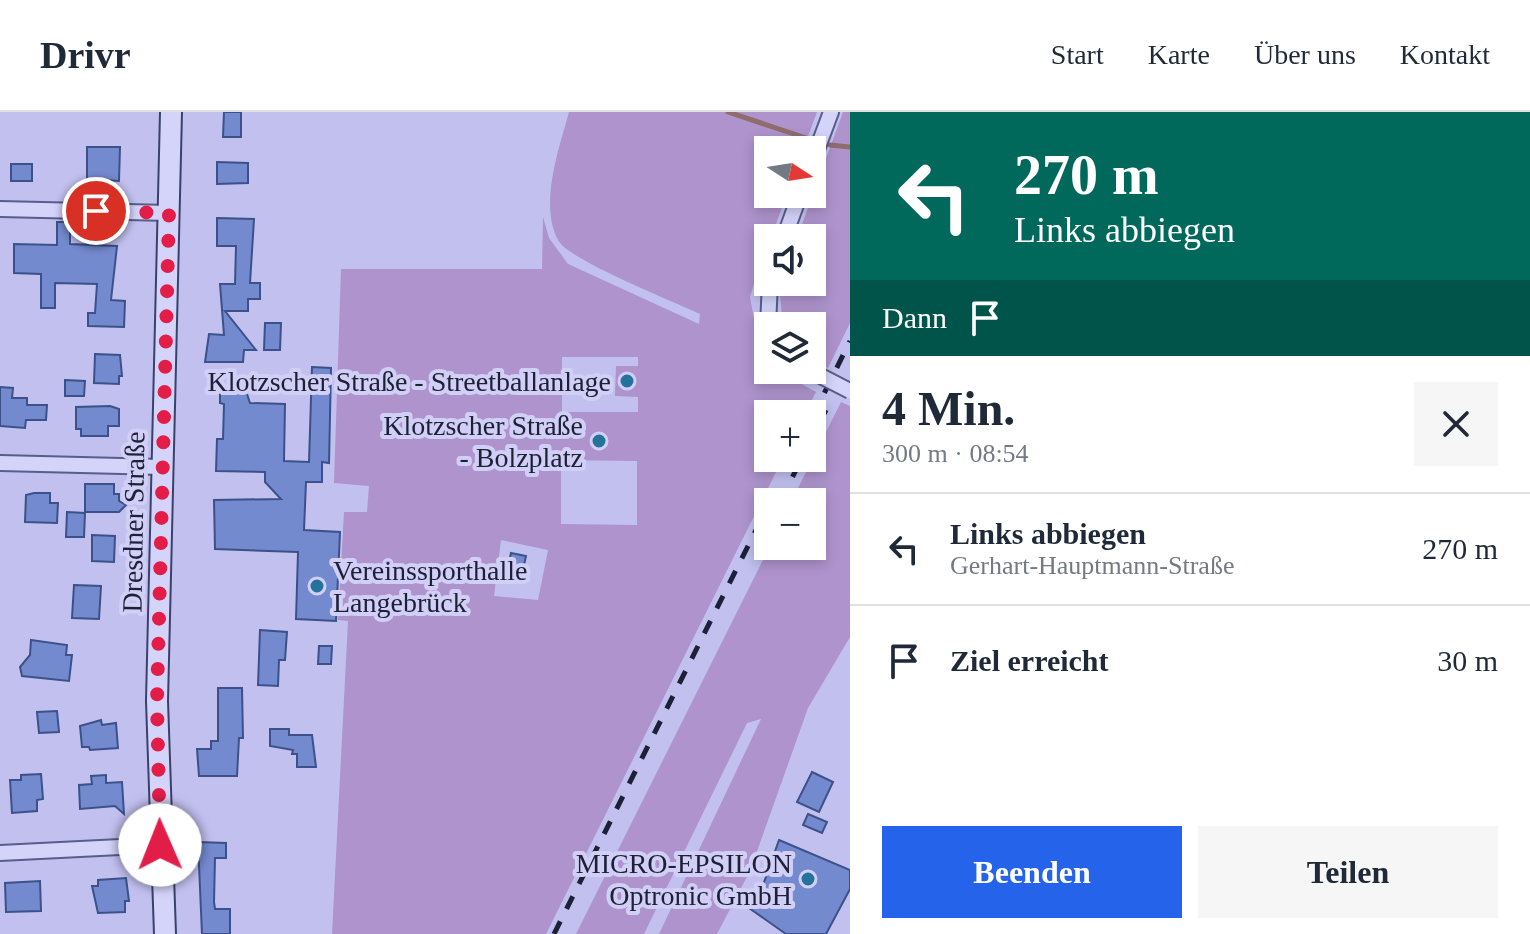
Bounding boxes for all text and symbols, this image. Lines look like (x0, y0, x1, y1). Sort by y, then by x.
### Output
text: Drivr (40, 34, 131, 76)
text: Start (1051, 39, 1104, 70)
text: Karte (1148, 39, 1210, 70)
text: Über uns (1254, 39, 1356, 70)
text: Kontakt (1400, 39, 1490, 70)
north arrow (754, 136, 826, 208)
map controls (754, 136, 826, 560)
icon: left (882, 144, 986, 248)
text: 270 m (1014, 144, 1159, 206)
pin (62, 177, 130, 245)
icon: arrive (74, 189, 118, 233)
text: Links abbiegen (1014, 210, 1235, 250)
button: sound (754, 224, 826, 296)
icon: arrive (963, 296, 1007, 340)
text: Dann (882, 301, 947, 334)
button: layers (754, 312, 826, 384)
place label: Klotzscher Straße - Streetballanlage (208, 366, 611, 397)
marker: Klotzscher Straße - Streetballanlage (618, 372, 636, 390)
text: 4 Min. (882, 382, 1015, 435)
button: close (1414, 382, 1498, 466)
button: + (754, 400, 826, 472)
place label: Klotzscher Straße - Bolzplatz (383, 410, 583, 473)
street label: Dresdner Straße (116, 431, 151, 613)
marker: Klotzscher Straße - Bolzplatz (590, 432, 608, 450)
text: 300 m · 08:54 (882, 439, 1029, 468)
button: − (754, 488, 826, 560)
text: Links abbiegen (950, 517, 1146, 550)
icon: left (882, 527, 926, 571)
text: 270 m (1422, 532, 1498, 565)
text: Gerhart-Hauptmann-Straße (950, 551, 1234, 580)
place label: Vereinssporthalle Langebrück (333, 555, 527, 618)
marker: Vereinssporthalle Langebrück (308, 577, 326, 595)
icon: arrive (882, 639, 926, 683)
text: Ziel erreicht (950, 644, 1109, 677)
text: 30 m (1437, 644, 1498, 677)
position arrow (118, 803, 202, 887)
button: Beenden (882, 826, 1182, 918)
button: Teilen (1198, 826, 1498, 918)
place label: MICRO-EPSILON Optronic GmbH (576, 848, 792, 911)
marker: MICRO-EPSILON Optronic GmbH (799, 870, 817, 888)

